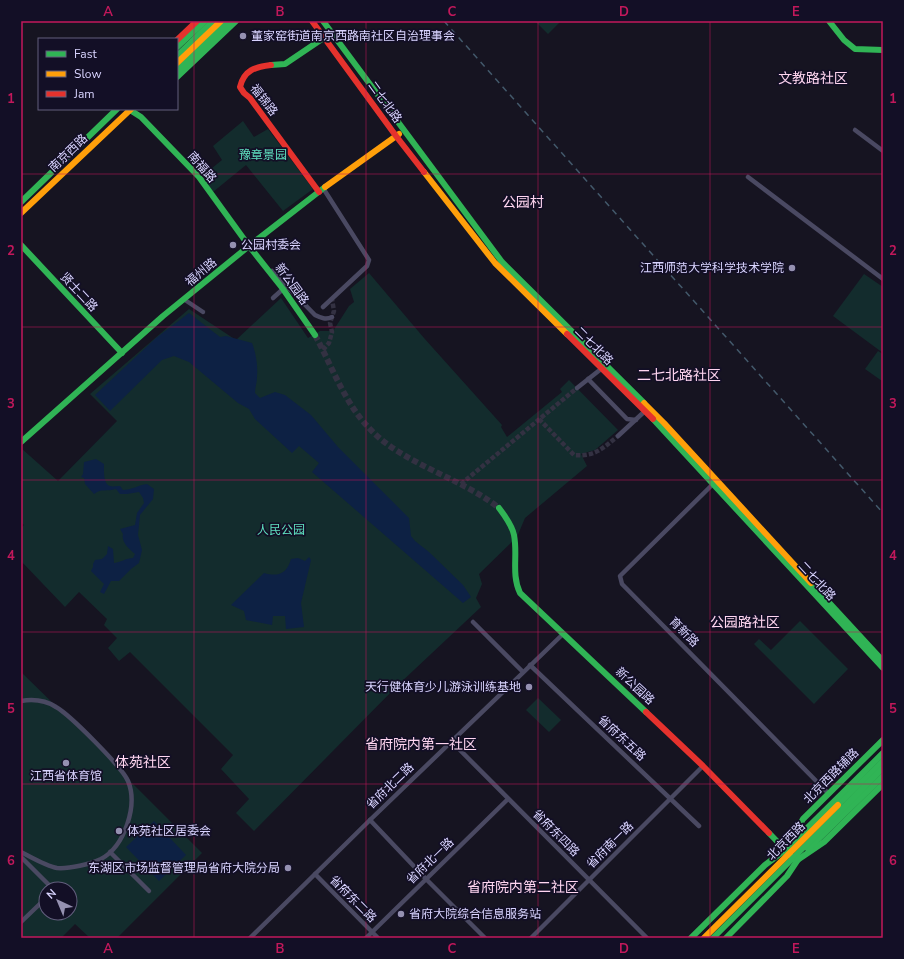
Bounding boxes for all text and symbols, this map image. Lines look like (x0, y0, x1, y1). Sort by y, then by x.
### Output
text: A (103, 3, 113, 21)
text: B (276, 3, 285, 21)
text: C (448, 3, 457, 21)
text: D (619, 3, 629, 21)
text: E (792, 3, 800, 21)
place label: 董家窑街道南京西路南社区自治理事会 (251, 28, 455, 44)
marker: 董家窑街道南京西路南社区自治理事会 (238, 31, 248, 41)
legend (38, 38, 178, 110)
text: Fast (74, 46, 97, 62)
text: Slow (74, 66, 102, 82)
district label: 文教路社区 (778, 69, 848, 88)
street label: 二七北路 (364, 78, 406, 126)
street label: 福锦路 (247, 81, 281, 119)
text: Jam (73, 86, 95, 102)
text: 1 (7, 90, 15, 108)
text: 1 (889, 90, 897, 108)
street label: 南京西路 (45, 131, 91, 175)
park label: 豫章景园 (239, 147, 287, 163)
street label: 南福路 (184, 148, 220, 186)
district label: 公园村 (502, 193, 544, 212)
place label: 公园村委会 (241, 237, 301, 253)
marker: 公园村委会 (228, 240, 238, 250)
text: 2 (7, 242, 15, 260)
text: 2 (889, 242, 897, 260)
street label: 福州路 (182, 254, 220, 290)
street label: 新公园路 (271, 260, 313, 308)
place label: 江西师范大学科学技术学院 (640, 260, 784, 276)
marker: 江西师范大学科学技术学院 (787, 263, 797, 273)
street label: 贤士二路 (57, 269, 101, 315)
street label: 二七北路 (571, 323, 617, 369)
district label: 二七北路社区 (637, 366, 721, 385)
text: 3 (7, 395, 15, 413)
text: 3 (889, 395, 897, 413)
park label: 人民公园 (257, 522, 305, 538)
text: 4 (7, 547, 15, 565)
text: 4 (889, 547, 897, 565)
street label: 二七北路 (795, 558, 839, 604)
district label: 公园路社区 (710, 613, 780, 632)
street label: 育新路 (666, 614, 702, 650)
street label: 新公园路 (612, 664, 658, 708)
place label: 天行健体育少儿游泳训练基地 (365, 679, 521, 695)
marker: 天行健体育少儿游泳训练基地 (524, 682, 534, 692)
text: 5 (7, 700, 15, 718)
text: 5 (889, 700, 897, 718)
street label: 省府东五路 (595, 712, 649, 764)
district label: 省府院内第一社区 (365, 735, 477, 754)
street label: 北京西路辅路 (800, 745, 862, 807)
district label: 体苑社区 (115, 753, 171, 772)
marker: 江西省体育馆 (61, 758, 71, 768)
street label: 省府北二路 (363, 759, 417, 813)
place label: 江西省体育馆 (30, 768, 102, 784)
street label: 省府东四路 (529, 806, 583, 860)
street label: 省府南一路 (583, 818, 637, 872)
street label: 北京西路 (763, 818, 809, 864)
place label: 体苑社区居委会 (127, 823, 211, 839)
marker: 体苑社区居委会 (114, 826, 124, 836)
street label: 省府北一路 (403, 834, 457, 888)
text: 6 (7, 852, 15, 870)
text: 6 (889, 852, 897, 870)
place label: 东湖区市场监督管理局省府大院分局 (88, 860, 280, 876)
marker: 东湖区市场监督管理局省府大院分局 (283, 863, 293, 873)
street label: 省府东二路 (326, 872, 380, 926)
district label: 省府院内第二社区 (467, 878, 579, 897)
north arrow (38, 881, 78, 921)
text: N (43, 886, 60, 902)
place label: 省府大院综合信息服务站 (409, 906, 541, 922)
marker: 省府大院综合信息服务站 (396, 909, 406, 919)
text: A (103, 940, 113, 958)
text: B (276, 940, 285, 958)
text: C (448, 940, 457, 958)
text: D (619, 940, 629, 958)
text: E (792, 940, 800, 958)

